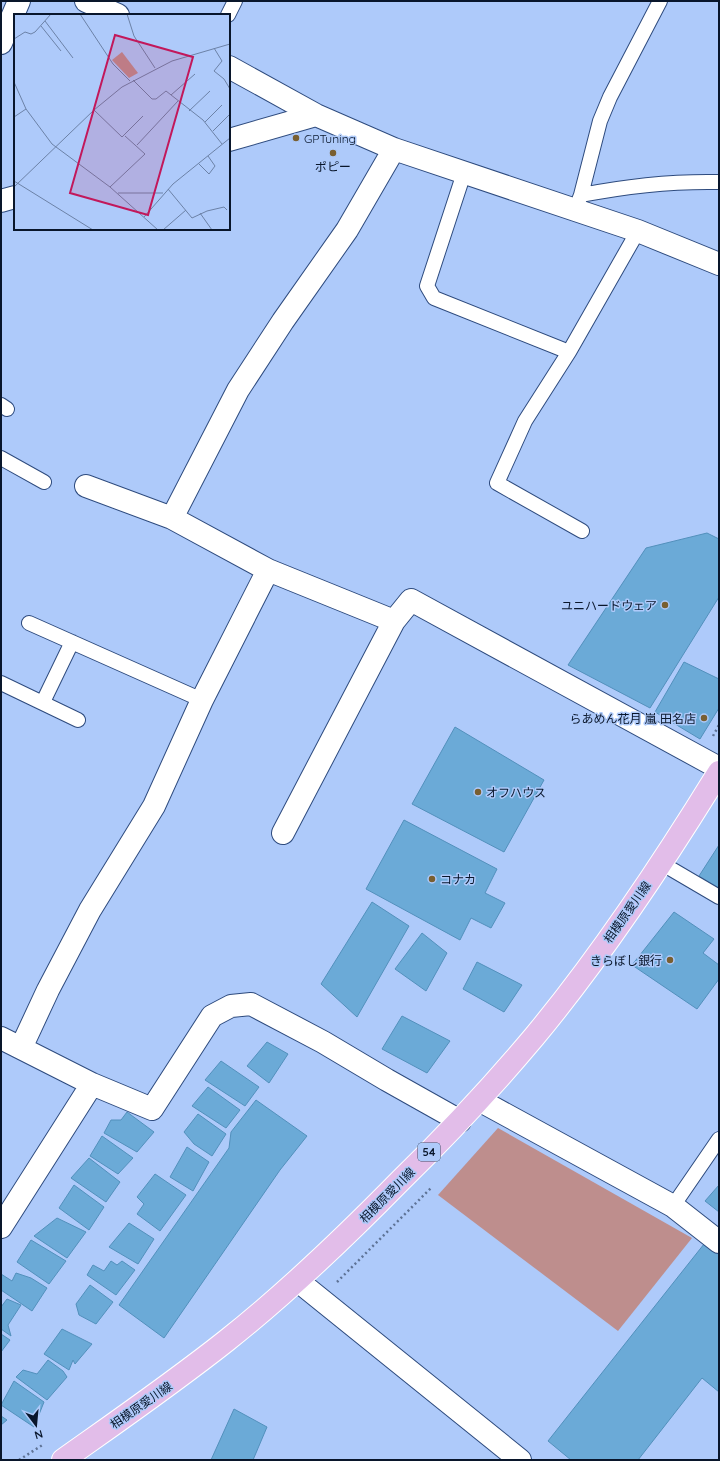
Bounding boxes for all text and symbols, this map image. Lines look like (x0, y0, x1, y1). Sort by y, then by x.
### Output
inset map (14, 14, 230, 230)
place label: GPTuning (304, 131, 356, 146)
marker: GPTuning (291, 133, 301, 143)
marker: ポピー (328, 148, 338, 158)
place label: ポピー (315, 159, 351, 174)
place label: ユニハードウェア (561, 598, 657, 613)
marker: ユニハードウェア (660, 600, 670, 610)
place label: らあめん花月 嵐 田名店 (569, 711, 696, 726)
marker: らあめん花月 嵐 田名店 (699, 713, 709, 723)
place label: オフハウス (486, 785, 546, 800)
marker: オフハウス (473, 787, 483, 797)
place label: コナカ (440, 872, 476, 887)
marker: コナカ (427, 874, 437, 884)
street label: 相模原愛川線 (600, 878, 654, 946)
place label: きらぼし銀行 (590, 953, 662, 968)
marker: きらぼし銀行 (665, 955, 675, 965)
road number: 54 (418, 1143, 440, 1161)
street label: 相模原愛川線 (356, 1164, 418, 1226)
street label: 相模原愛川線 (107, 1378, 175, 1432)
north arrow (16, 1405, 56, 1445)
text: N (33, 1427, 45, 1442)

